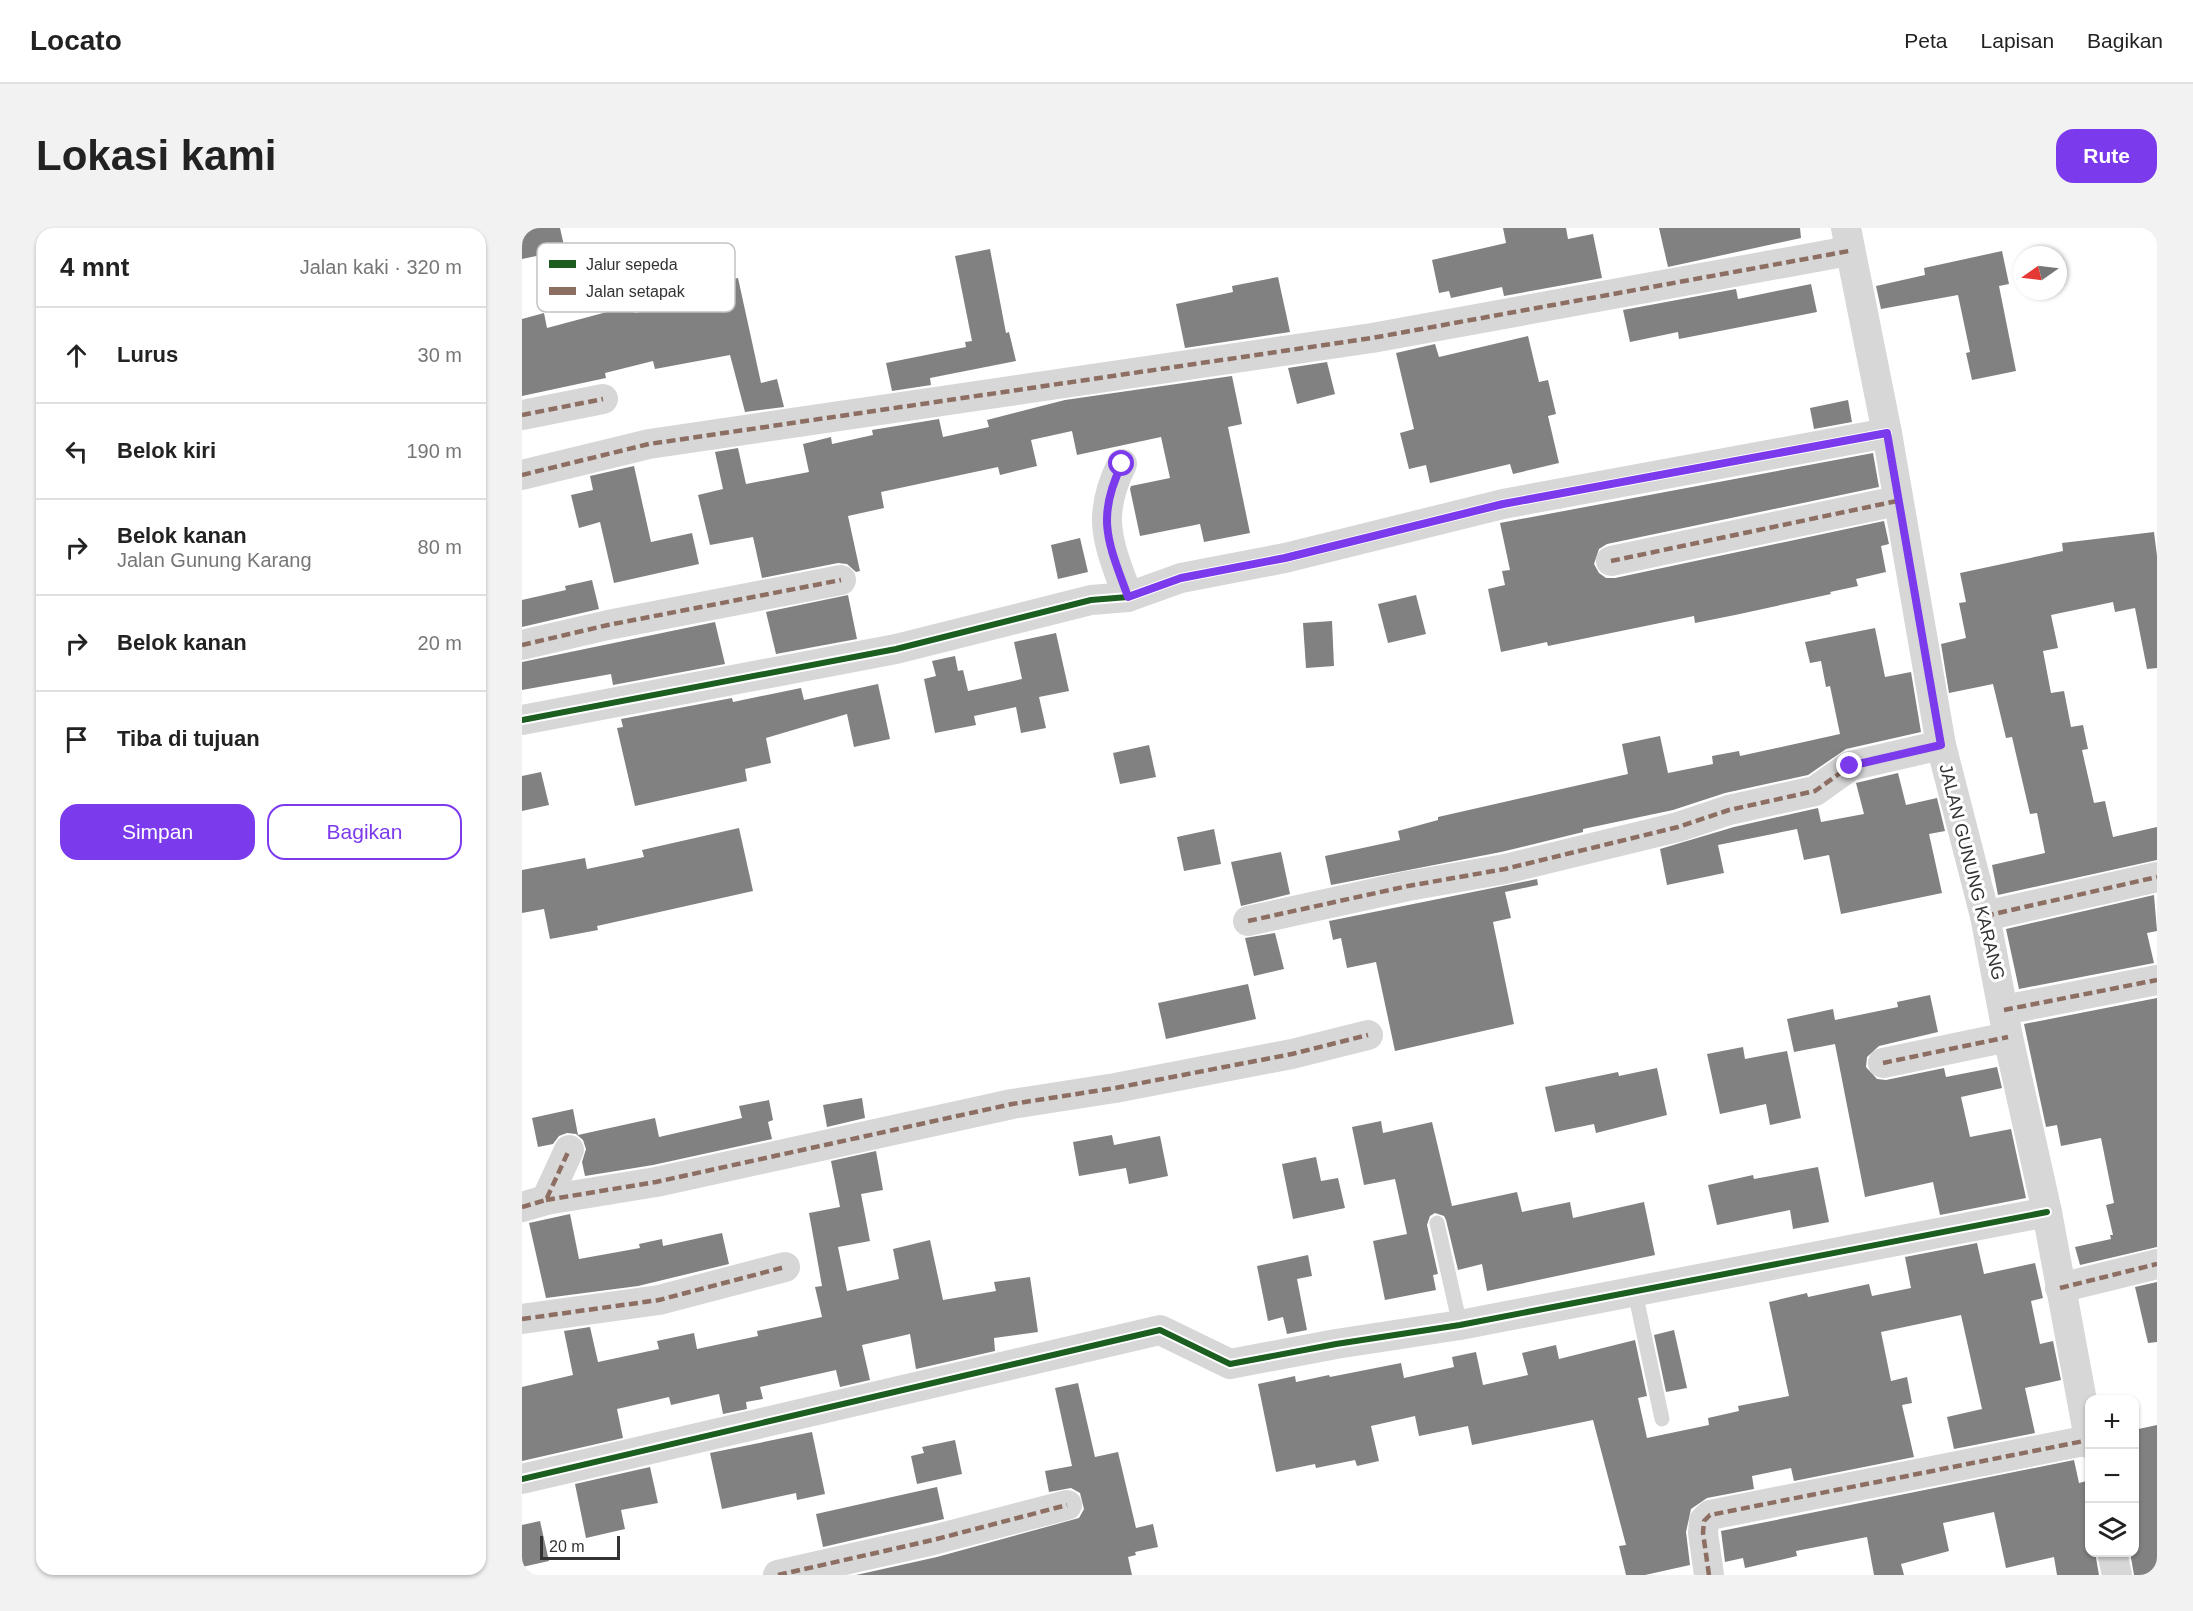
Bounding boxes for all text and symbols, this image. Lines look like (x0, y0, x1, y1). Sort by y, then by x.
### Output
text: Locato (30, 25, 122, 56)
text: Peta (1904, 29, 1948, 52)
text: Lapisan (1981, 29, 2054, 52)
text: Bagikan (2087, 29, 2163, 52)
button: Rute (2056, 129, 2157, 183)
text: Lokasi kami (36, 132, 276, 179)
legend (537, 243, 735, 312)
north arrow (2013, 246, 2067, 300)
text: 4 mnt (60, 252, 129, 282)
text: Jalan kaki · 320 m (300, 256, 462, 278)
text: Jalur sepeda (586, 256, 678, 273)
text: Jalan setapak (586, 283, 686, 300)
icon: ahead (60, 339, 93, 372)
text: Lurus (117, 342, 178, 367)
text: 30 m (418, 344, 462, 366)
icon: left (60, 435, 93, 468)
text: Belok kiri (117, 438, 216, 463)
text: 190 m (406, 440, 462, 462)
route start (1108, 450, 1134, 476)
text: Belok kanan (117, 523, 247, 548)
icon: right (60, 531, 93, 564)
text: 80 m (418, 536, 462, 558)
text: Jalan Gunung Karang (117, 549, 312, 571)
icon: right (60, 627, 93, 660)
text: Belok kanan (117, 630, 247, 655)
text: 20 m (418, 632, 462, 654)
icon: arrive (60, 723, 93, 756)
text: Tiba di tujuan (117, 726, 260, 751)
route end (1836, 752, 1862, 778)
street label: JALAN GUNUNG KARANG (1935, 762, 2009, 982)
button: Simpan (60, 804, 255, 860)
button: Bagikan (267, 804, 462, 860)
map controls (2085, 1395, 2139, 1557)
button: + (2085, 1395, 2139, 1449)
button: − (2085, 1449, 2139, 1503)
button: layers (2085, 1503, 2139, 1557)
scale bar (540, 1533, 620, 1560)
text: 20 m (549, 1538, 585, 1555)

